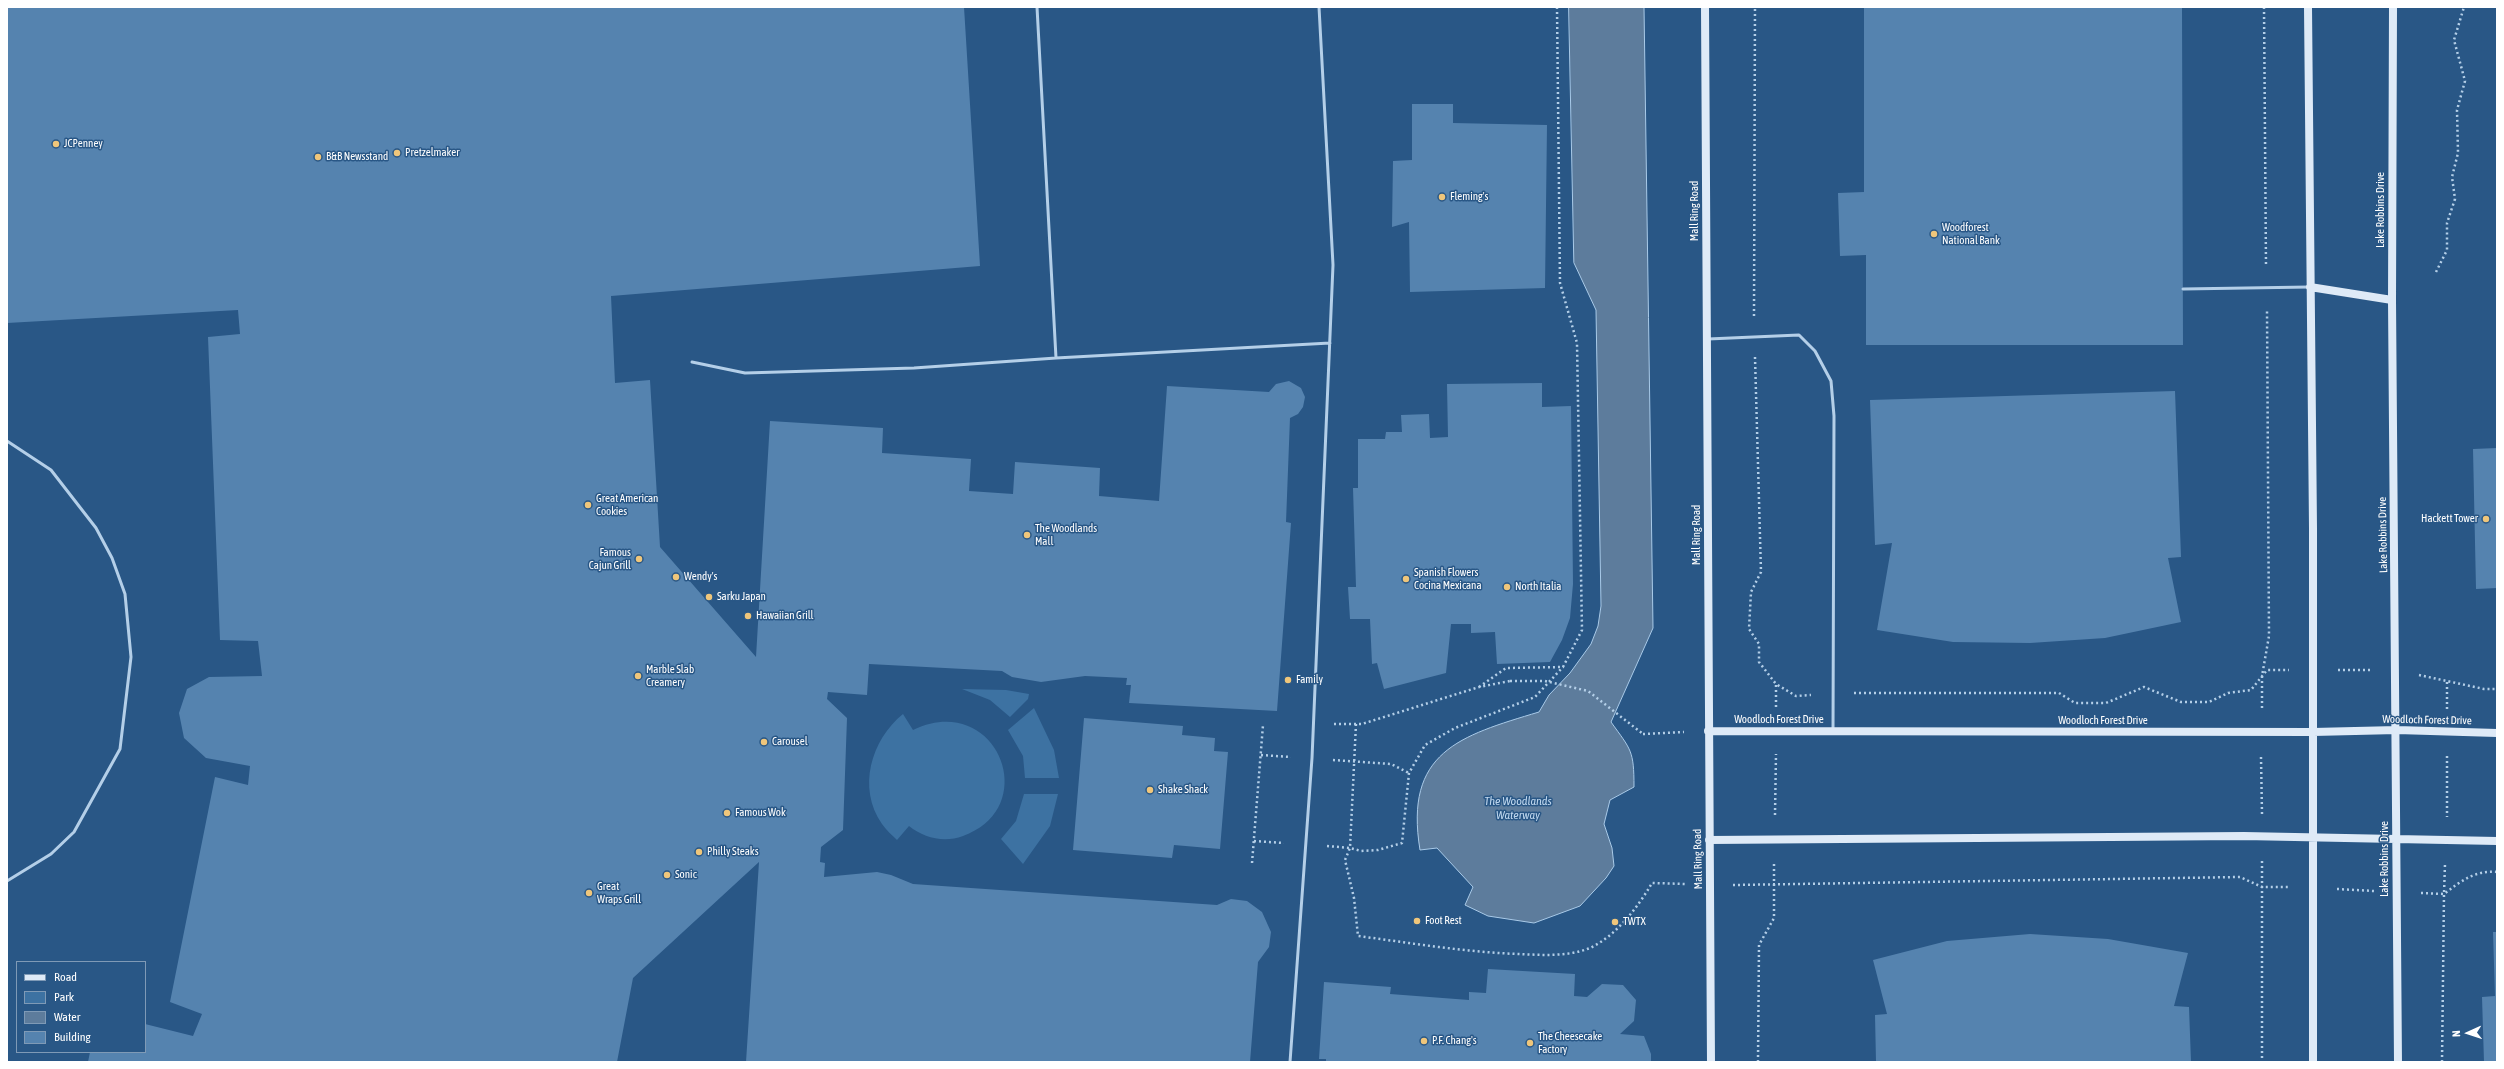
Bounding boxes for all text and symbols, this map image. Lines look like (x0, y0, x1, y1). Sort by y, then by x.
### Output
place label: JCPenney (64, 137, 103, 151)
marker: JCPenney (51, 139, 61, 149)
place label: Pretzelmaker (405, 146, 459, 160)
marker: Pretzelmaker (392, 148, 402, 158)
place label: B&B Newsstand (326, 150, 388, 164)
marker: B&B Newsstand (313, 152, 323, 162)
street label: Lake Robbins Drive (2374, 172, 2388, 248)
street label: Mall Ring Road (1688, 181, 1702, 241)
place label: Fleming's (1450, 190, 1488, 204)
marker: Fleming's (1437, 192, 1447, 202)
place label: Woodforest National Bank (1942, 221, 2000, 247)
marker: Woodforest National Bank (1929, 229, 1939, 239)
place label: Great American Cookies (596, 492, 658, 518)
street label: Lake Robbins Drive (2376, 497, 2390, 573)
marker: Great American Cookies (583, 500, 593, 510)
street label: Mall Ring Road (1690, 505, 1704, 565)
place label: Hackett Tower (2421, 512, 2478, 526)
marker: Hackett Tower (2481, 514, 2491, 524)
place label: The Woodlands Mall (1035, 522, 1097, 548)
marker: The Woodlands Mall (1022, 530, 1032, 540)
place label: Famous Cajun Grill (589, 546, 631, 572)
marker: Famous Cajun Grill (634, 554, 644, 564)
place label: Spanish Flowers Cocina Mexicana (1414, 566, 1482, 592)
place label: Wendy's (684, 570, 717, 584)
marker: Wendy's (671, 572, 681, 582)
marker: Spanish Flowers Cocina Mexicana (1401, 574, 1411, 584)
place label: North Italia (1515, 580, 1561, 594)
marker: North Italia (1502, 582, 1512, 592)
place label: Sarku Japan (717, 590, 766, 604)
marker: Sarku Japan (704, 592, 714, 602)
place label: Hawaiian Grill (756, 609, 814, 623)
marker: Hawaiian Grill (743, 611, 753, 621)
place label: Marble Slab Creamery (646, 663, 694, 689)
marker: Marble Slab Creamery (633, 671, 643, 681)
place label: Family (1296, 673, 1323, 687)
marker: Family (1283, 675, 1293, 685)
street label: Woodloch Forest Drive (1734, 713, 1824, 727)
street label: Woodloch Forest Drive (2382, 713, 2472, 727)
street label: Woodloch Forest Drive (2058, 714, 2148, 728)
place label: Carousel (772, 735, 808, 749)
marker: Carousel (759, 737, 769, 747)
place label: Shake Shack (1158, 783, 1208, 797)
marker: Shake Shack (1145, 785, 1155, 795)
water label: The Woodlands Waterway (1484, 794, 1552, 822)
place label: Famous Wok (735, 806, 786, 820)
marker: Famous Wok (722, 808, 732, 818)
street label: Lake Robbins Drive (2378, 821, 2392, 897)
street label: Mall Ring Road (1691, 829, 1705, 889)
place label: Philly Steaks (707, 845, 759, 859)
marker: Philly Steaks (694, 847, 704, 857)
place label: Sonic (675, 868, 697, 882)
marker: Sonic (662, 870, 672, 880)
place label: Great Wraps Grill (597, 880, 641, 906)
marker: Great Wraps Grill (584, 888, 594, 898)
place label: Foot Rest (1425, 914, 1462, 928)
place label: TWTX (1623, 915, 1646, 929)
marker: Foot Rest (1412, 916, 1422, 926)
marker: TWTX (1610, 917, 1620, 927)
legend (16, 961, 146, 1053)
text: Road (54, 970, 77, 984)
text: Park (54, 990, 74, 1004)
text: Water (54, 1010, 80, 1024)
north arrow (2448, 1013, 2488, 1053)
text: Building (54, 1030, 91, 1044)
place label: The Cheesecake Factory (1538, 1030, 1602, 1056)
text: N (2450, 1030, 2462, 1037)
place label: P.F. Chang's (1432, 1034, 1477, 1048)
marker: P.F. Chang's (1419, 1036, 1429, 1046)
marker: The Cheesecake Factory (1525, 1038, 1535, 1048)

